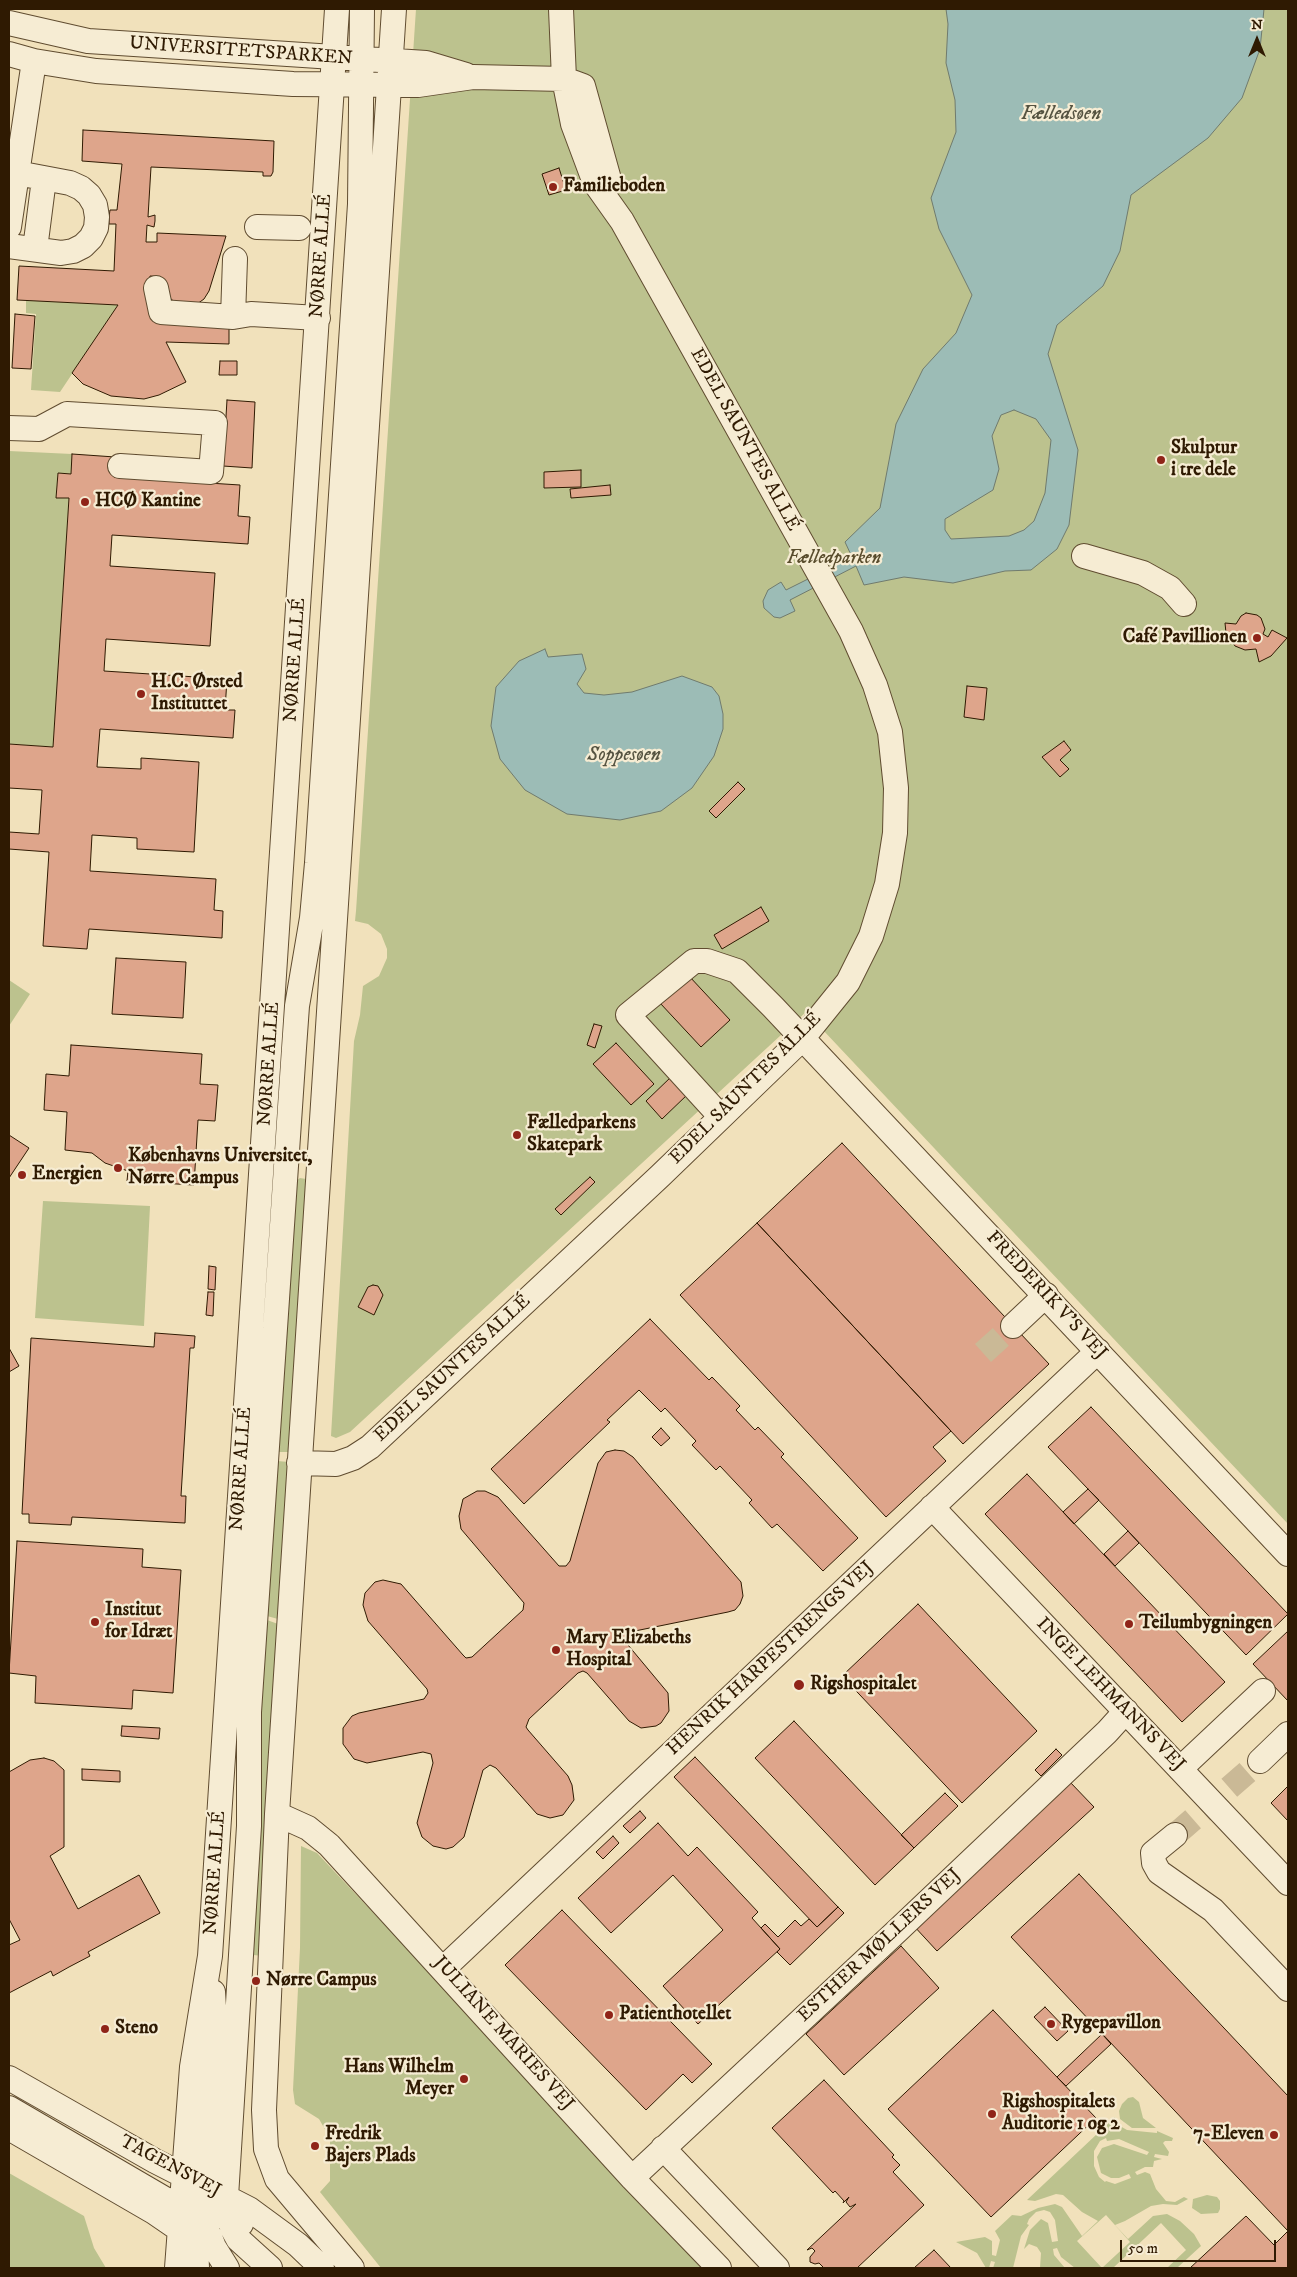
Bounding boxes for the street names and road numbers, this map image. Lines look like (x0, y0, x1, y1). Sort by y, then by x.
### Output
street label: UNIVERSITETSPARKEN (129, 33, 353, 71)
street label: NØRRE ALLÉ (306, 193, 338, 319)
street label: EDEL SAUNTES ALLÉ (684, 345, 804, 535)
street label: NØRRE ALLÉ (280, 597, 312, 723)
street label: NØRRE ALLÉ (254, 1001, 286, 1127)
street label: EDEL SAUNTES ALLÉ (665, 1008, 827, 1170)
street label: FREDERIK V'S VEJ (981, 1227, 1111, 1365)
street label: EDEL SAUNTES ALLÉ (370, 1291, 536, 1447)
street label: NØRRE ALLÉ (226, 1406, 258, 1532)
street label: HENRIK HARPESTRENGS VEJ (663, 1557, 879, 1761)
street label: INGE LEHMANNS VEJ (1031, 1613, 1189, 1777)
street label: NØRRE ALLÉ (200, 1810, 232, 1936)
street label: ESTHER MØLLERS VEJ (794, 1864, 966, 2028)
street label: JULIANE MARIES VEJ (428, 1952, 578, 2116)
street label: TAGENSVEJ (116, 2131, 224, 2203)

